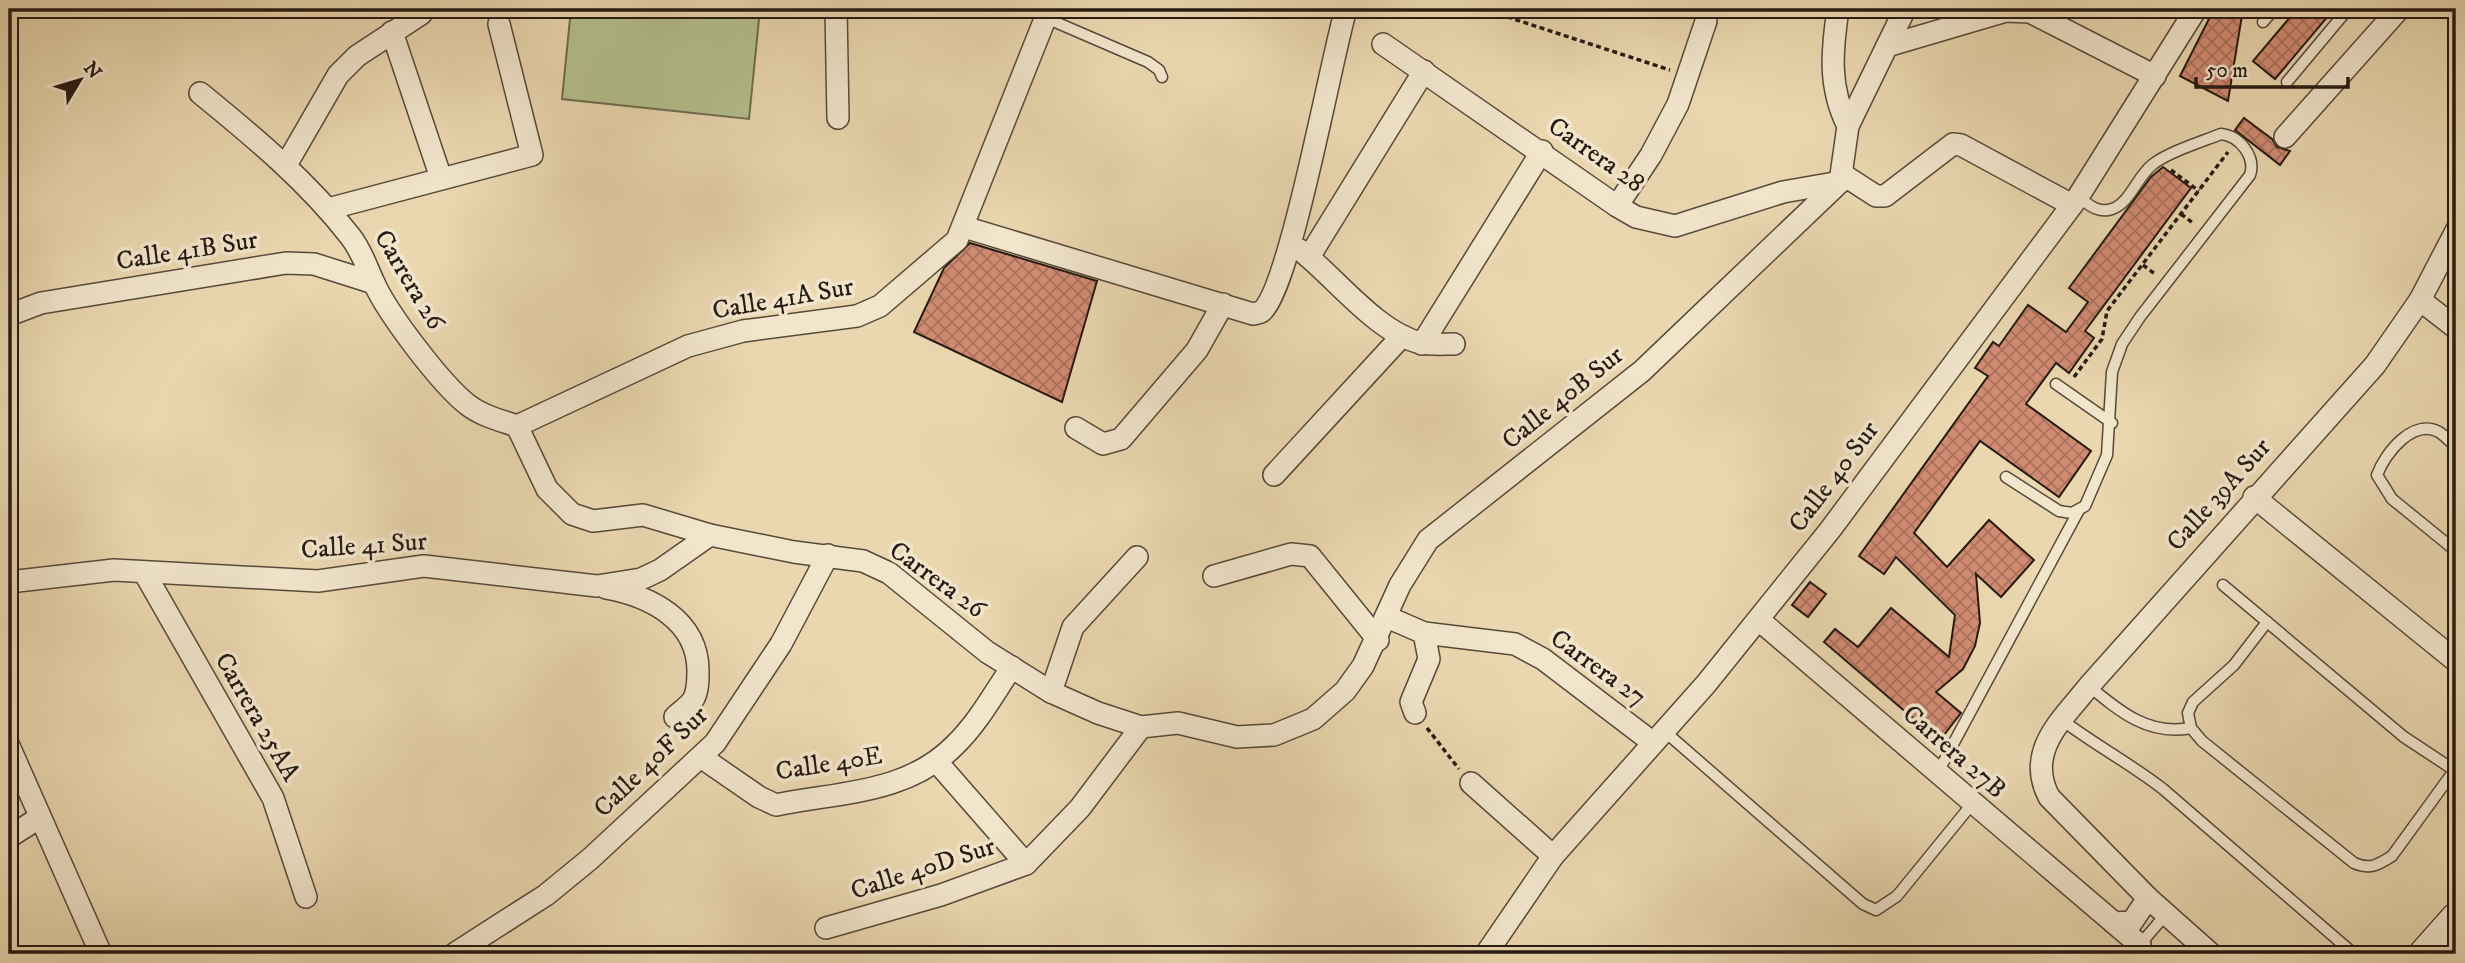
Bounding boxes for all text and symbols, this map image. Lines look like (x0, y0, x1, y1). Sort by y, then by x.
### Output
north arrow (46, 46, 116, 116)
scale bar (2196, 46, 2348, 90)
text: N (78, 57, 106, 84)
text: 50 m (2206, 58, 2248, 84)
street label: Carrera 28 (1541, 110, 1651, 200)
street label: Calle 41B Sur (114, 223, 260, 278)
street label: Carrera 26 (366, 224, 452, 337)
street label: Calle 41A Sur (710, 270, 856, 328)
street label: Calle 40B Sur (1495, 339, 1631, 457)
street label: Calle 40 Sur (1782, 415, 1887, 539)
street label: Calle 39A Sur (2160, 431, 2279, 558)
street label: Calle 41 Sur (300, 525, 428, 567)
street label: Carrera 26 (882, 534, 993, 627)
street label: Carrera 27 (1544, 622, 1652, 714)
street label: Carrera 25AA (207, 647, 307, 788)
street label: Carrera 27B (1895, 698, 2013, 806)
street label: Calle 40F Sur (587, 699, 715, 825)
street label: Calle 40E (773, 739, 885, 789)
street label: Calle 40D Sur (847, 830, 1000, 908)

